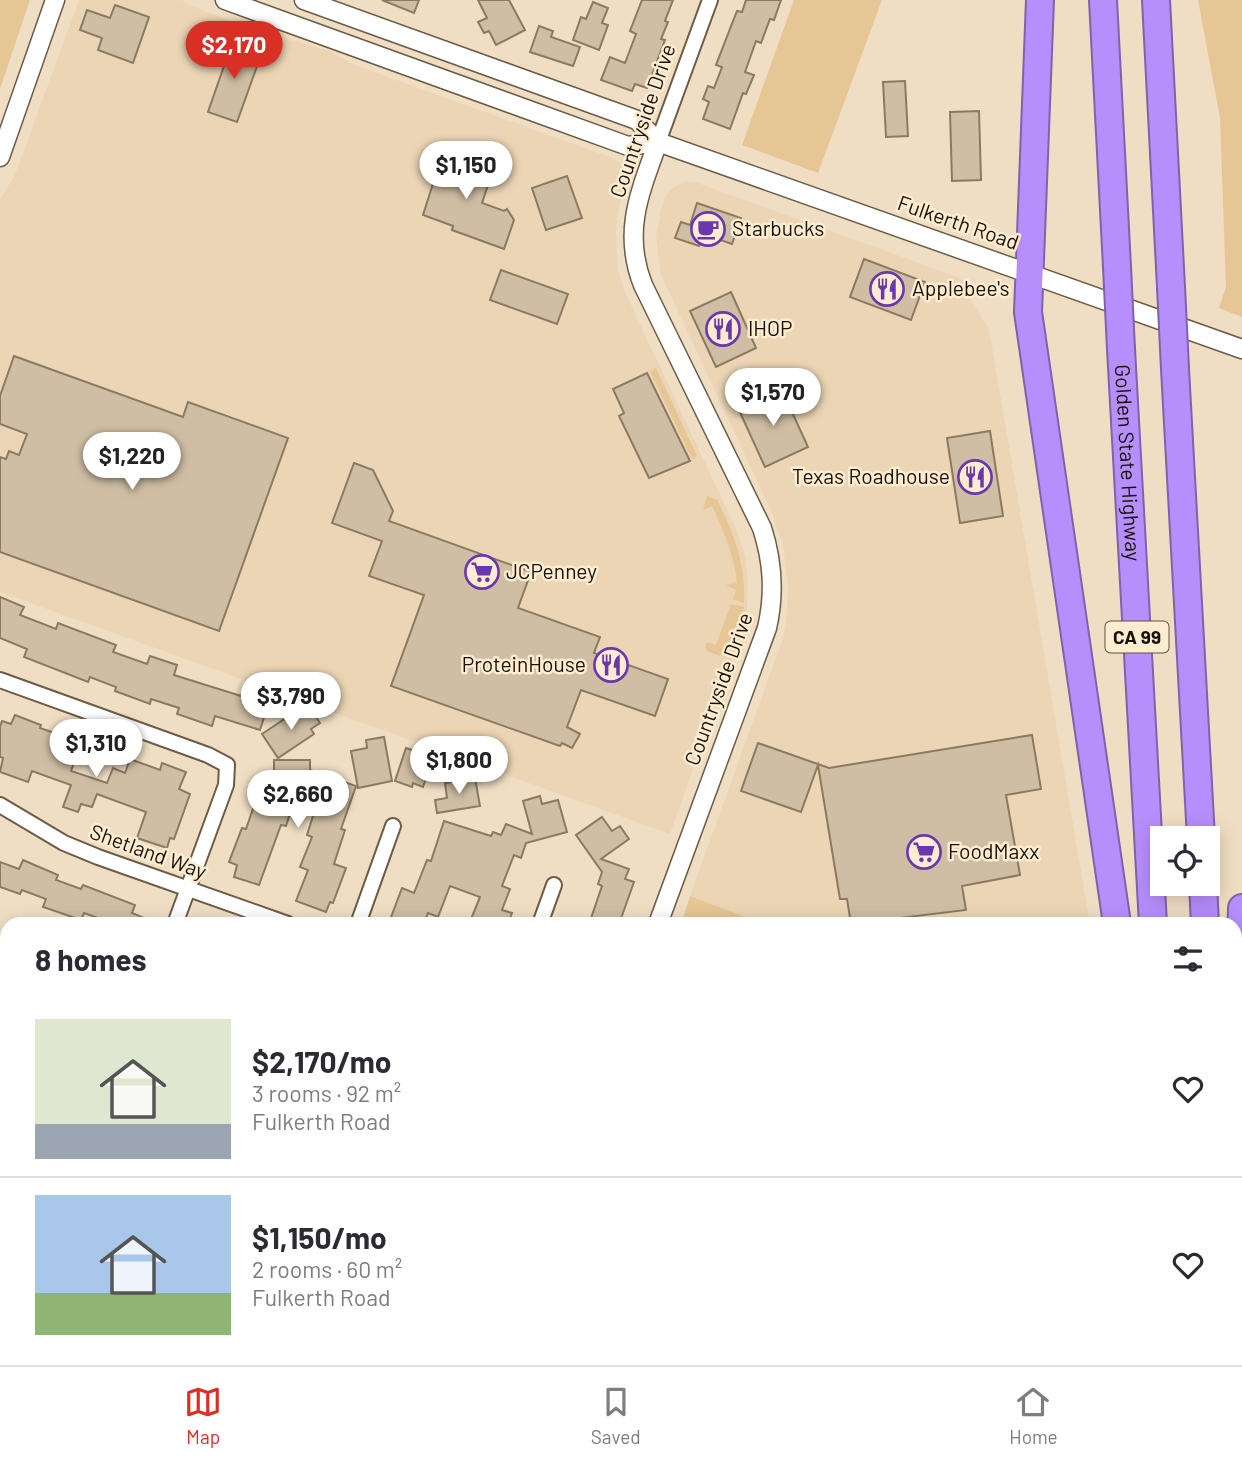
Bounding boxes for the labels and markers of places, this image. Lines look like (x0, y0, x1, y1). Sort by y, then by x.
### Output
pin: $2,170 (177, 22, 291, 81)
pin: $1,150 (409, 142, 523, 201)
cafe icon: Starbucks (689, 210, 727, 248)
place label: Starbucks (732, 215, 824, 240)
restaurant icon: Applebee's (868, 270, 906, 308)
place label: Applebee's (912, 275, 1010, 300)
restaurant icon: IHOP (704, 310, 742, 348)
place label: IHOP (748, 315, 793, 340)
pin: $1,570 (716, 368, 830, 428)
pin: $1,220 (75, 433, 189, 492)
restaurant icon: Texas Roadhouse (956, 458, 994, 496)
place label: Texas Roadhouse (792, 463, 950, 488)
supermarket icon: JCPenney (463, 553, 501, 591)
place label: JCPenney (506, 558, 597, 583)
restaurant icon: ProteinHouse (592, 646, 630, 684)
place label: ProteinHouse (462, 651, 586, 676)
pin: $3,790 (234, 672, 348, 732)
pin: $1,310 (39, 720, 153, 779)
pin: $1,800 (402, 736, 516, 796)
pin: $2,660 (241, 770, 355, 830)
supermarket icon: FoodMaxx (905, 833, 943, 871)
place label: FoodMaxx (948, 838, 1039, 863)

